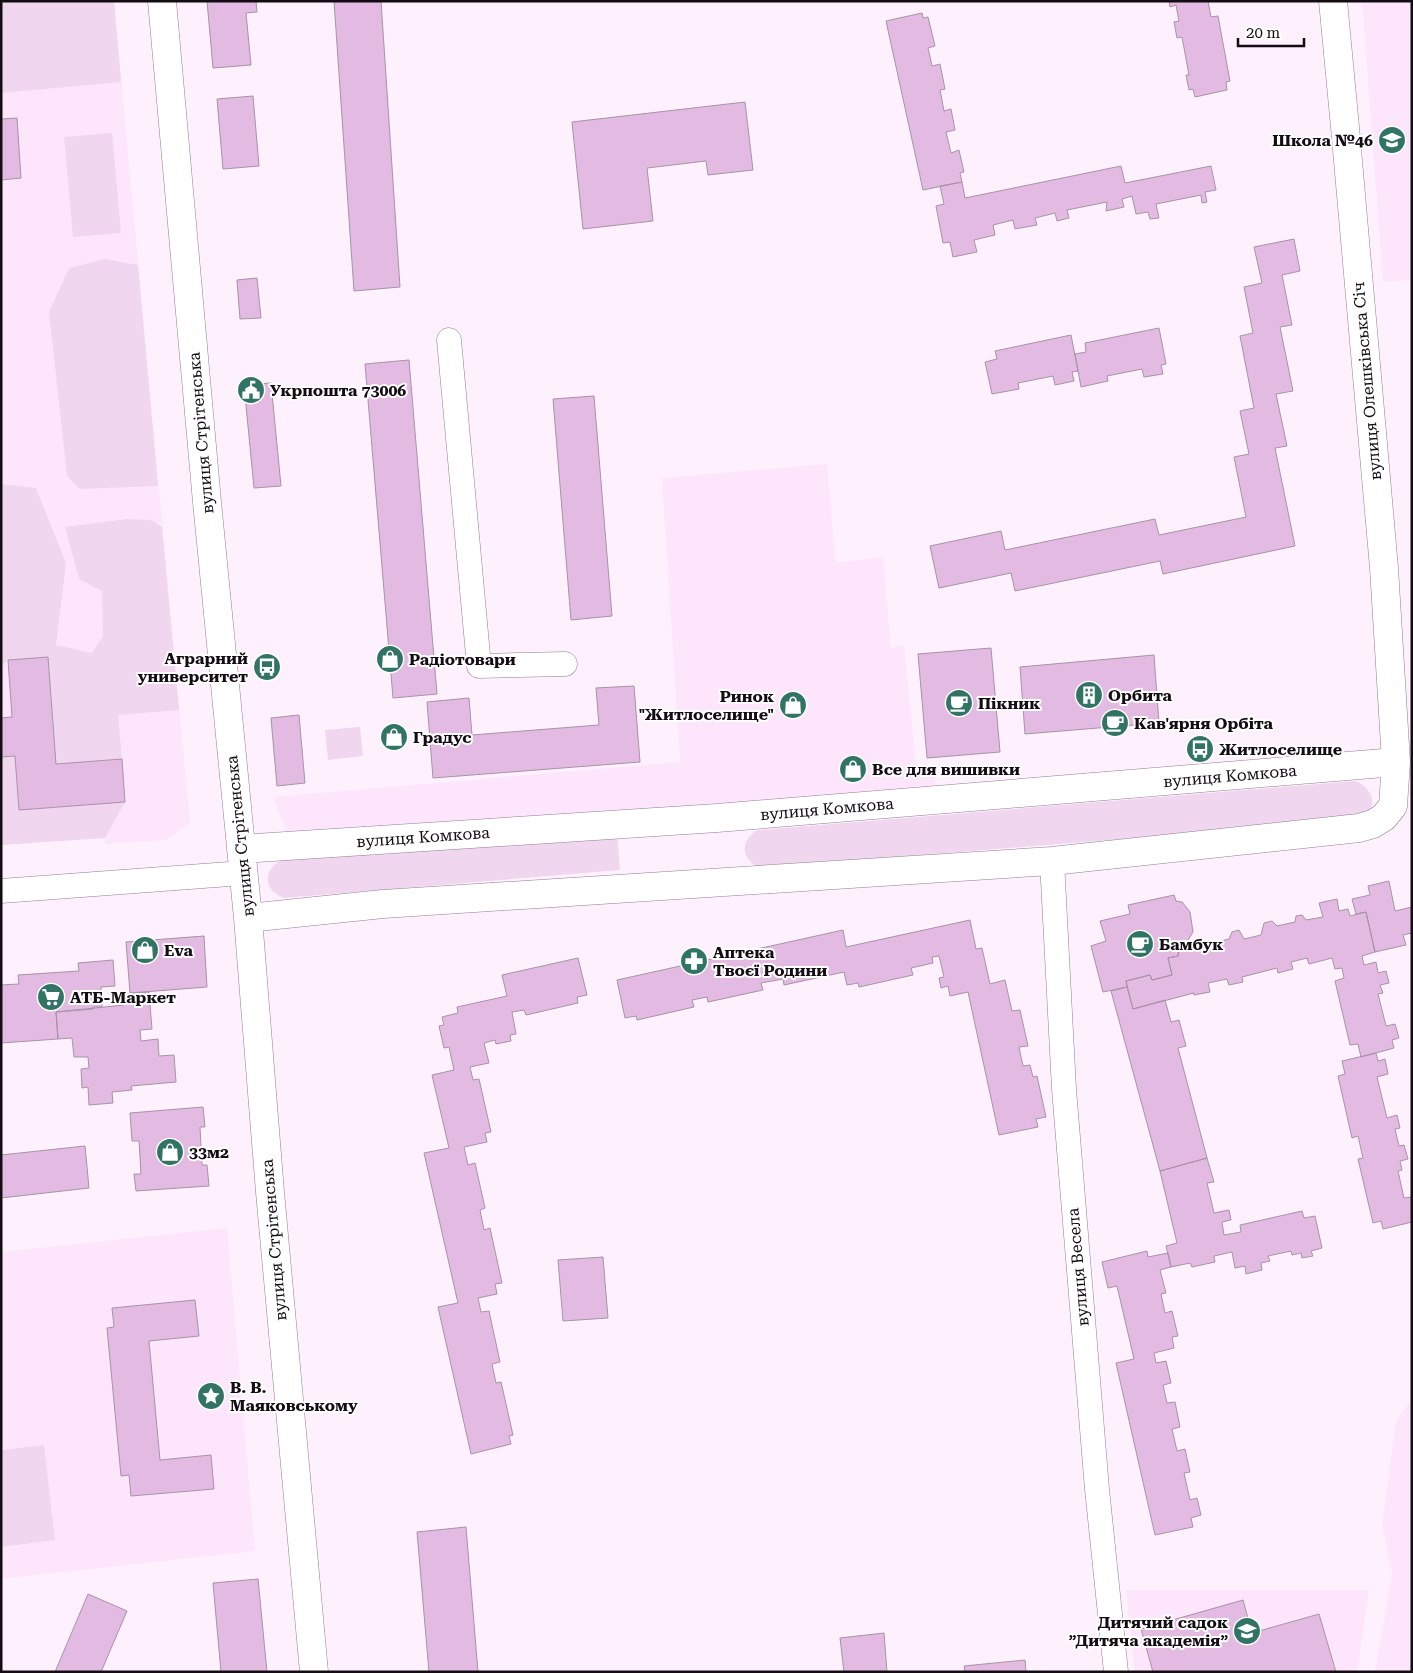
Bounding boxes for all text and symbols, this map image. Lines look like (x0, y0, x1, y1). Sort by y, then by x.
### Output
scale bar (1238, 15, 1304, 47)
text: 20 m (1246, 24, 1281, 42)
school or university icon: Школа №46 (1377, 125, 1407, 155)
place label: Школа №46 (1272, 131, 1373, 150)
street label: вулиця Олешківська Січ (1349, 281, 1385, 481)
street label: вулиця Стрітенська (184, 351, 218, 515)
public building icon: Укрпошта 73006 (236, 375, 266, 405)
place label: Укрпошта 73006 (270, 381, 406, 400)
shop icon: Радіотовари (375, 644, 405, 674)
place label: Аграрний университет (138, 649, 248, 686)
place label: Радіотовари (409, 650, 516, 669)
bus stop icon: Аграрний университет (252, 652, 282, 682)
building icon: Орбита (1074, 680, 1104, 710)
place label: Орбита (1108, 686, 1173, 705)
place label: Ринок "Житлоселище" (638, 687, 774, 724)
cafe icon: Пікник (944, 688, 974, 718)
shop icon: Ринок "Житлоселище" (778, 690, 808, 720)
place label: Пікник (978, 694, 1040, 713)
cafe icon: Кав'ярня Орбіта (1100, 708, 1130, 738)
place label: Кав'ярня Орбіта (1134, 714, 1273, 733)
shop icon: Градус (379, 722, 409, 752)
place label: Градус (413, 728, 472, 747)
bus stop icon: Житлоселище (1185, 734, 1215, 764)
place label: Житлоселище (1219, 740, 1342, 759)
street label: вулиця Стрітенська (222, 754, 258, 918)
shop icon: Все для вишивки (838, 754, 868, 784)
place label: Все для вишивки (872, 760, 1020, 779)
street label: вулиця Комкова (1163, 761, 1298, 791)
street label: вулиця Комкова (760, 794, 895, 824)
street label: вулиця Комкова (356, 823, 491, 851)
cafe icon: Бамбук (1125, 929, 1155, 959)
shop icon: Eva (130, 935, 160, 965)
place label: Бамбук (1159, 935, 1223, 954)
place label: Eva (164, 941, 193, 960)
place label: Аптека Твоєї Родини (713, 943, 827, 980)
pharmacy icon: Аптека Твоєї Родини (679, 946, 709, 976)
supermarket icon: АТБ-Маркет (36, 982, 66, 1012)
place label: АТБ-Маркет (70, 988, 176, 1007)
shop icon: 33м2 (155, 1137, 185, 1167)
place label: 33м2 (189, 1143, 229, 1162)
street label: вулиця Стрітенська (257, 1158, 291, 1322)
street label: вулиця Весела (1063, 1207, 1093, 1327)
place label: В. В. Маяковському (230, 1378, 358, 1415)
place icon: В. В. Маяковському (196, 1381, 226, 1411)
place label: Дитячий садок ”Дитяча академія” (1069, 1613, 1228, 1650)
school or university icon: Дитячий садок ”Дитяча академія” (1232, 1616, 1262, 1646)

